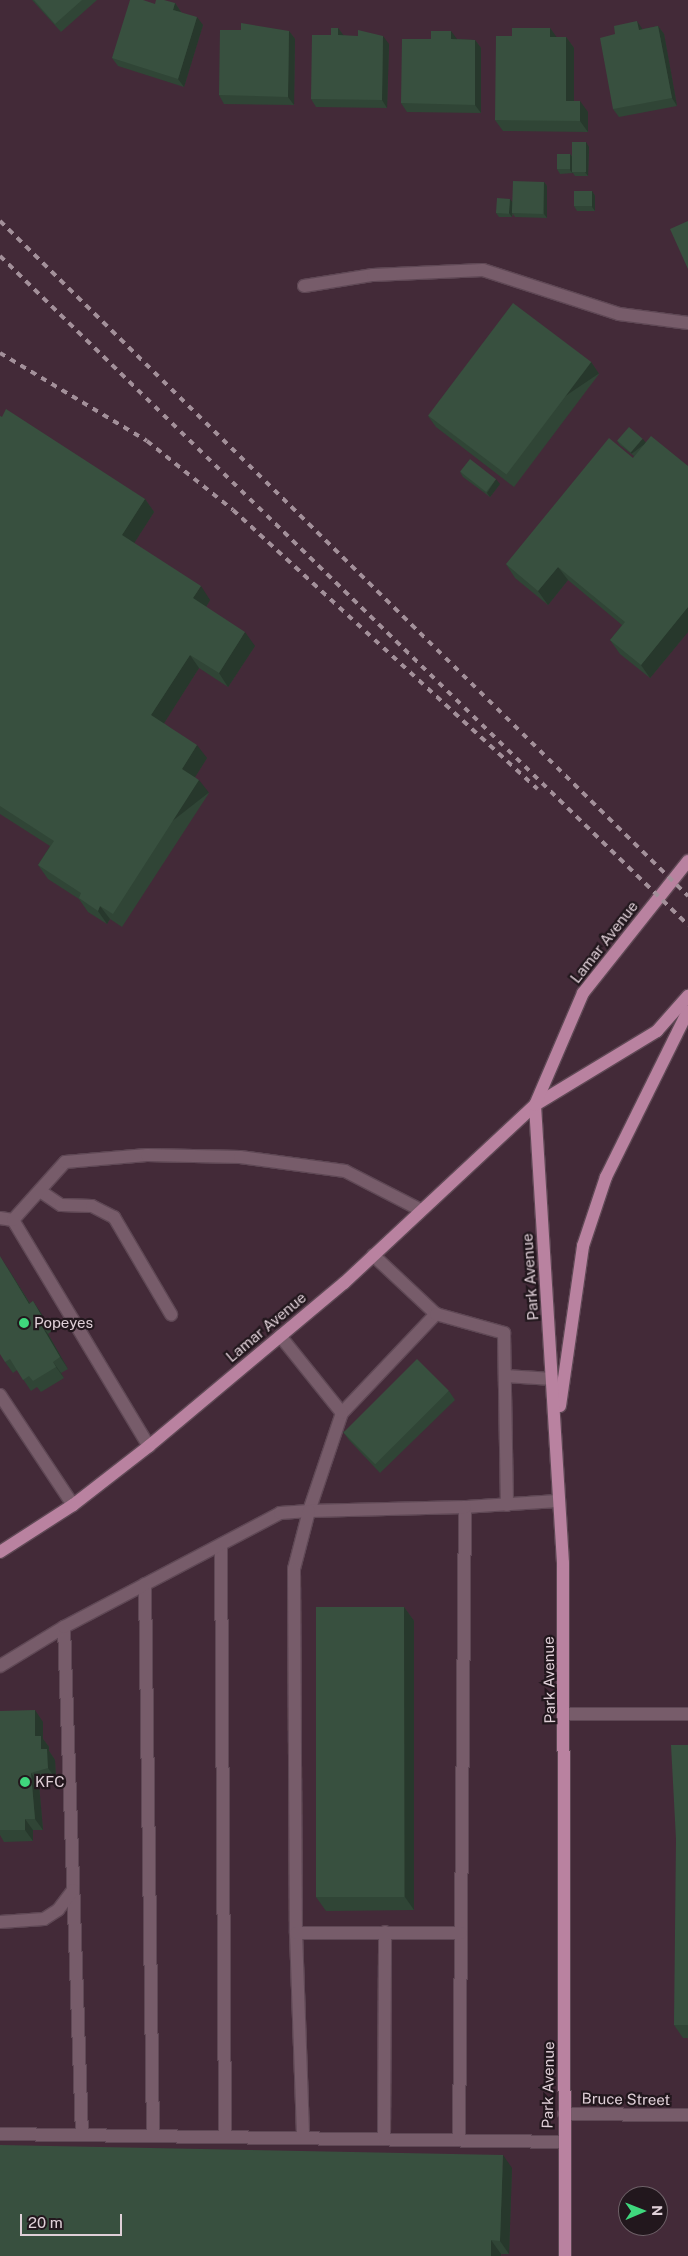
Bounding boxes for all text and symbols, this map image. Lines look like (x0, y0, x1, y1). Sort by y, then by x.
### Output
street label: Lamar Avenue (566, 897, 642, 987)
street label: Park Avenue (518, 1233, 542, 1321)
street label: Lamar Avenue (222, 1288, 310, 1366)
place label: Popeyes (34, 1314, 93, 1332)
marker: Popeyes (18, 1317, 30, 1329)
street label: Park Avenue (539, 1636, 559, 1724)
place label: KFC (35, 1773, 64, 1791)
marker: KFC (19, 1776, 31, 1788)
street label: Park Avenue (538, 2041, 558, 2129)
street label: Bruce Street (582, 2089, 670, 2109)
north arrow (618, 2186, 668, 2236)
scale bar (22, 2204, 125, 2236)
text: N (649, 2205, 665, 2216)
text: 20 m (28, 2214, 63, 2231)

